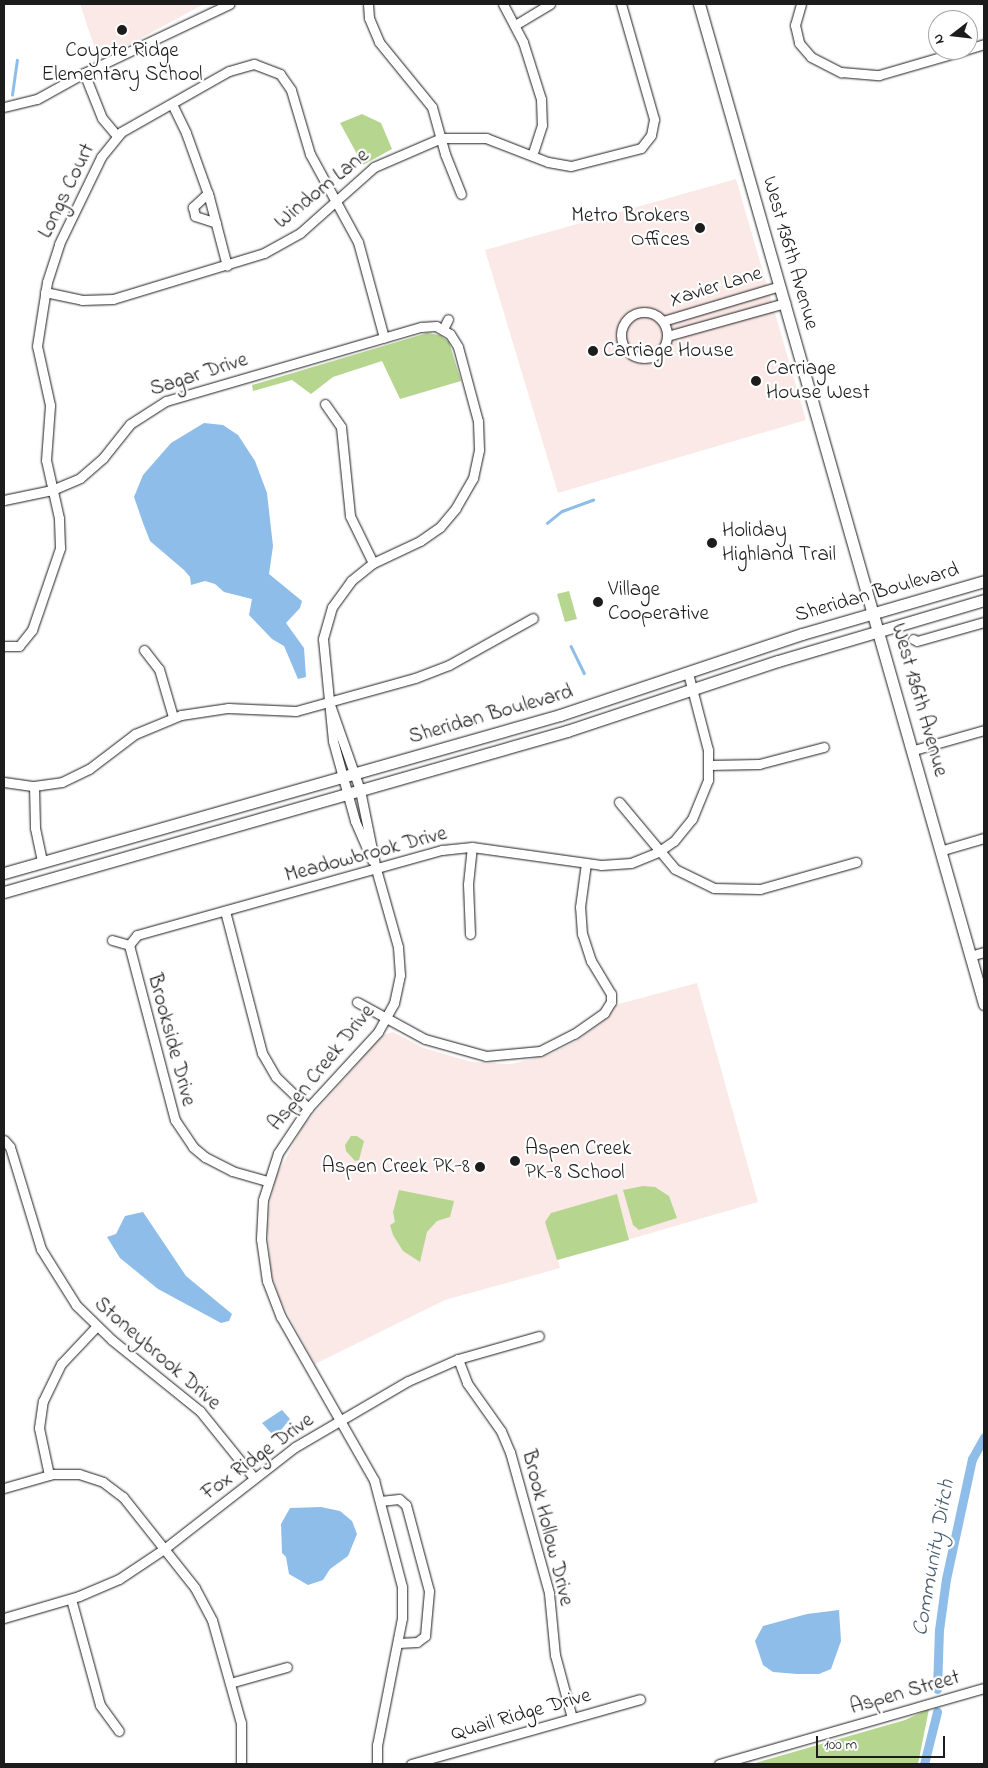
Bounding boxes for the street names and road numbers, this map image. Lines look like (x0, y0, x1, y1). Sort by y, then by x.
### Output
street label: Longs Court (33, 139, 101, 243)
street label: Windom Lane (270, 143, 374, 235)
street label: West 136th Avenue (756, 173, 824, 333)
street label: Xavier Lane (667, 261, 765, 313)
street label: Sagar Drive (147, 347, 251, 403)
street label: Sheridan Boulevard (792, 558, 962, 628)
street label: West 136th Avenue (885, 620, 953, 780)
street label: Sheridan Boulevard (406, 680, 576, 750)
street label: Meadowbrook Drive (282, 821, 450, 889)
street label: Brookside Drive (141, 971, 201, 1109)
street label: Aspen Creek Drive (263, 1000, 381, 1136)
street label: Stoneybrook Drive (88, 1292, 226, 1416)
street label: Fox Ridge Drive (197, 1408, 319, 1506)
street label: Brook Hollow Drive (515, 1448, 579, 1608)
street label: Aspen Street (847, 1665, 963, 1721)
street label: Quail Ridge Drive (448, 1683, 594, 1747)

